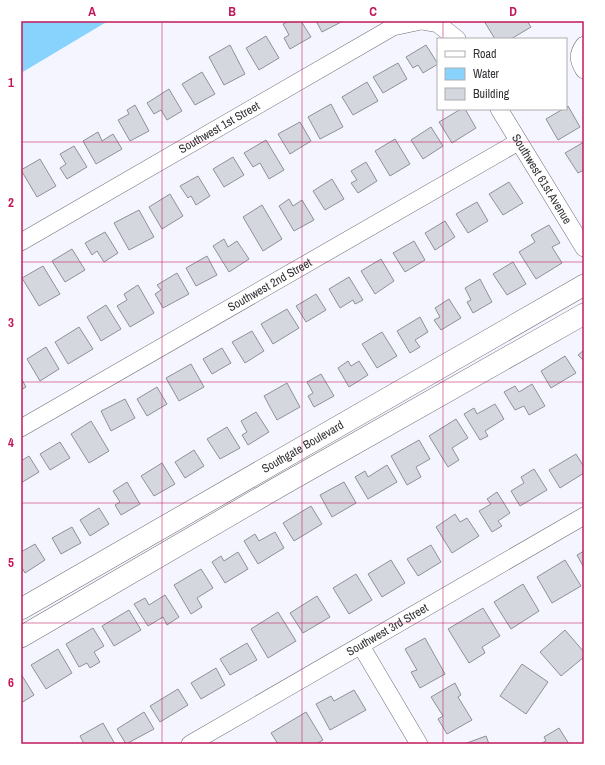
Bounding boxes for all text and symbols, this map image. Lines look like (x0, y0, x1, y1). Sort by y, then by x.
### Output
text: A (88, 3, 96, 20)
text: B (228, 3, 236, 20)
text: C (369, 3, 377, 20)
text: D (509, 3, 517, 20)
legend (437, 38, 567, 110)
text: Road (473, 46, 497, 62)
text: Water (473, 66, 500, 82)
text: 1 (8, 74, 14, 91)
text: Building (473, 86, 510, 102)
street label: Southwest 1st Street (176, 98, 263, 157)
street label: Southwest 61st Avenue (508, 131, 575, 227)
text: 2 (8, 194, 14, 211)
street label: Southwest 2nd Street (225, 254, 315, 315)
text: 3 (8, 314, 14, 331)
street label: Southgate Boulevard (259, 417, 347, 477)
text: 4 (8, 434, 14, 451)
text: 5 (8, 554, 14, 571)
street label: Southwest 3rd Street (343, 600, 431, 660)
text: 6 (8, 674, 14, 691)

